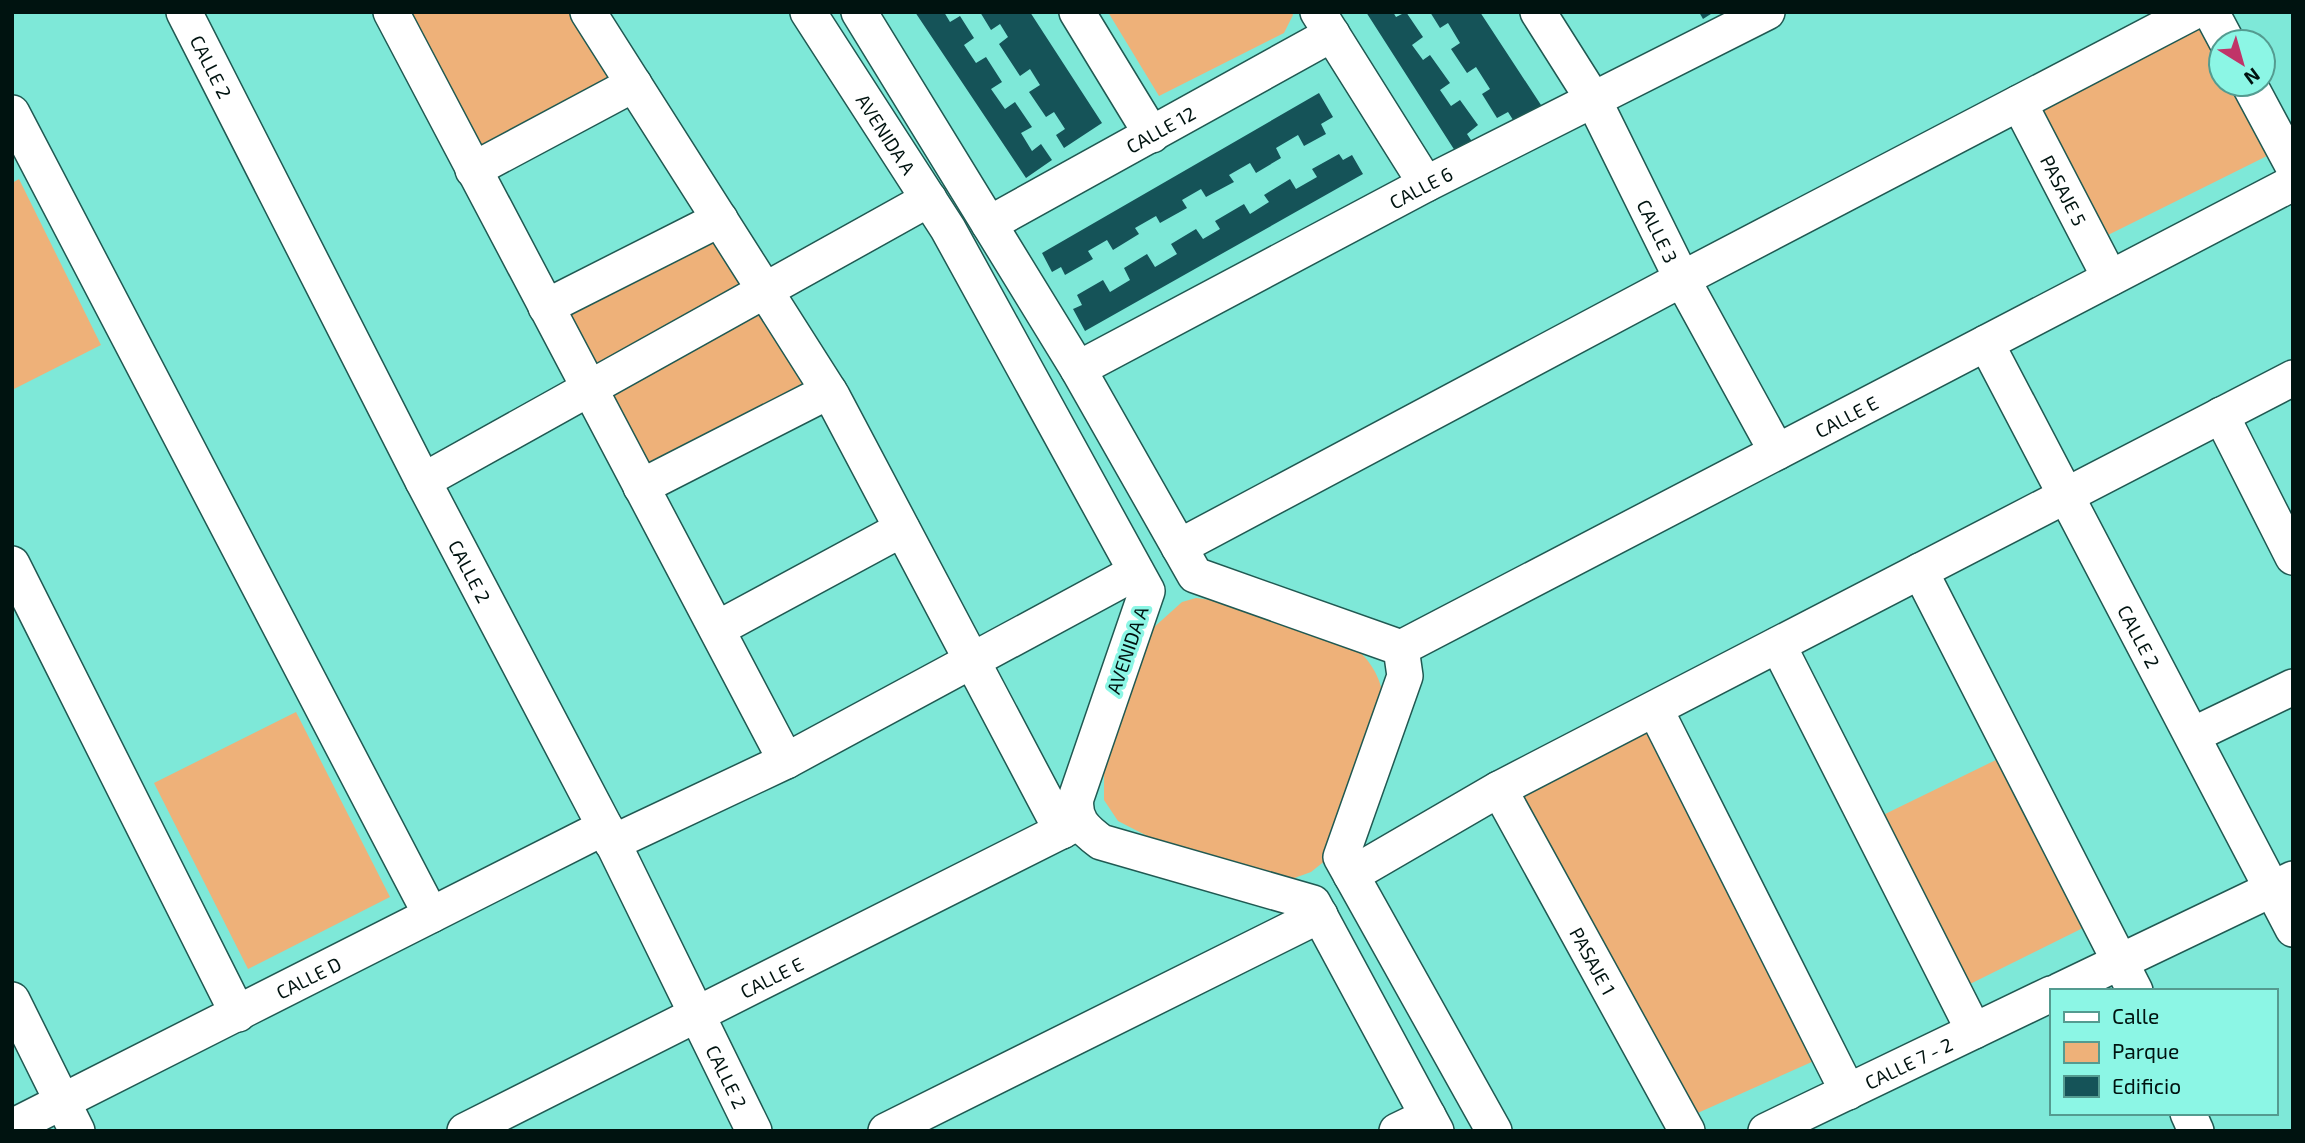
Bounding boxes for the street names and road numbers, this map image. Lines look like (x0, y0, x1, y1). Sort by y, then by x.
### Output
street label: CALLE 2 (186, 31, 237, 102)
street label: AVENIDA A (852, 89, 921, 179)
street label: CALLE 12 (1122, 101, 1199, 157)
street label: PASAJE 5 (2036, 151, 2092, 229)
street label: CALLE 6 (1385, 161, 1456, 213)
street label: CALLE 3 (1633, 195, 1683, 266)
street label: CALLE E (1811, 390, 1882, 442)
street label: CALLE 2 (444, 536, 496, 606)
street label: CALLE 2 (2114, 601, 2166, 672)
street label: AVENIDA A (1101, 603, 1153, 697)
street label: PASAJE 1 (1566, 923, 1621, 999)
street label: CALLE D (272, 951, 345, 1003)
street label: CALLE E (736, 951, 807, 1002)
street label: CALLE 7 - 2 (1861, 1032, 1956, 1093)
street label: CALLE 2 (702, 1041, 752, 1112)

